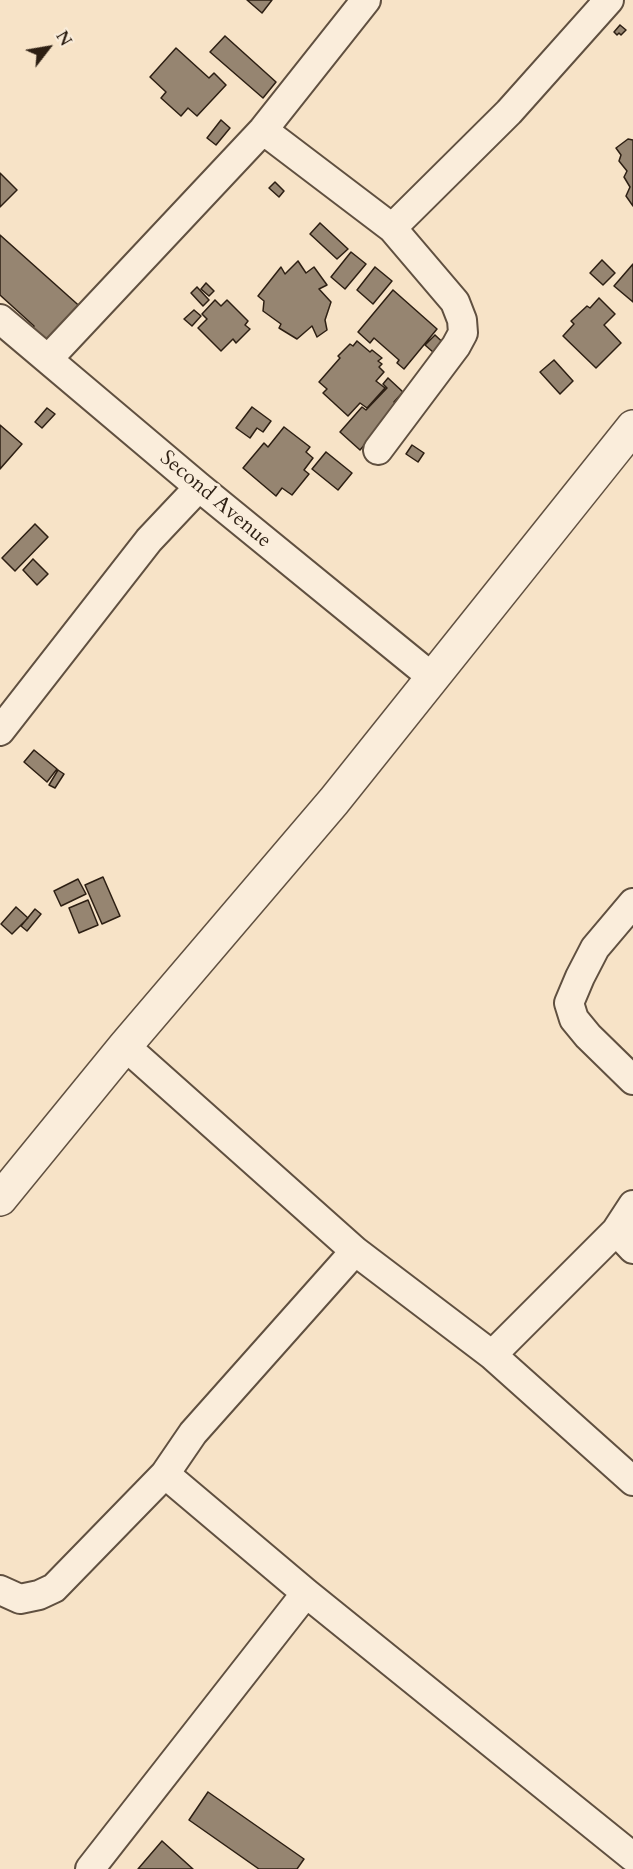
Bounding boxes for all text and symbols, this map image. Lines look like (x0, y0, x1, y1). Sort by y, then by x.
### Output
north arrow (18, 18, 78, 78)
text: N (50, 27, 76, 50)
street label: Second Avenue (154, 446, 276, 554)

